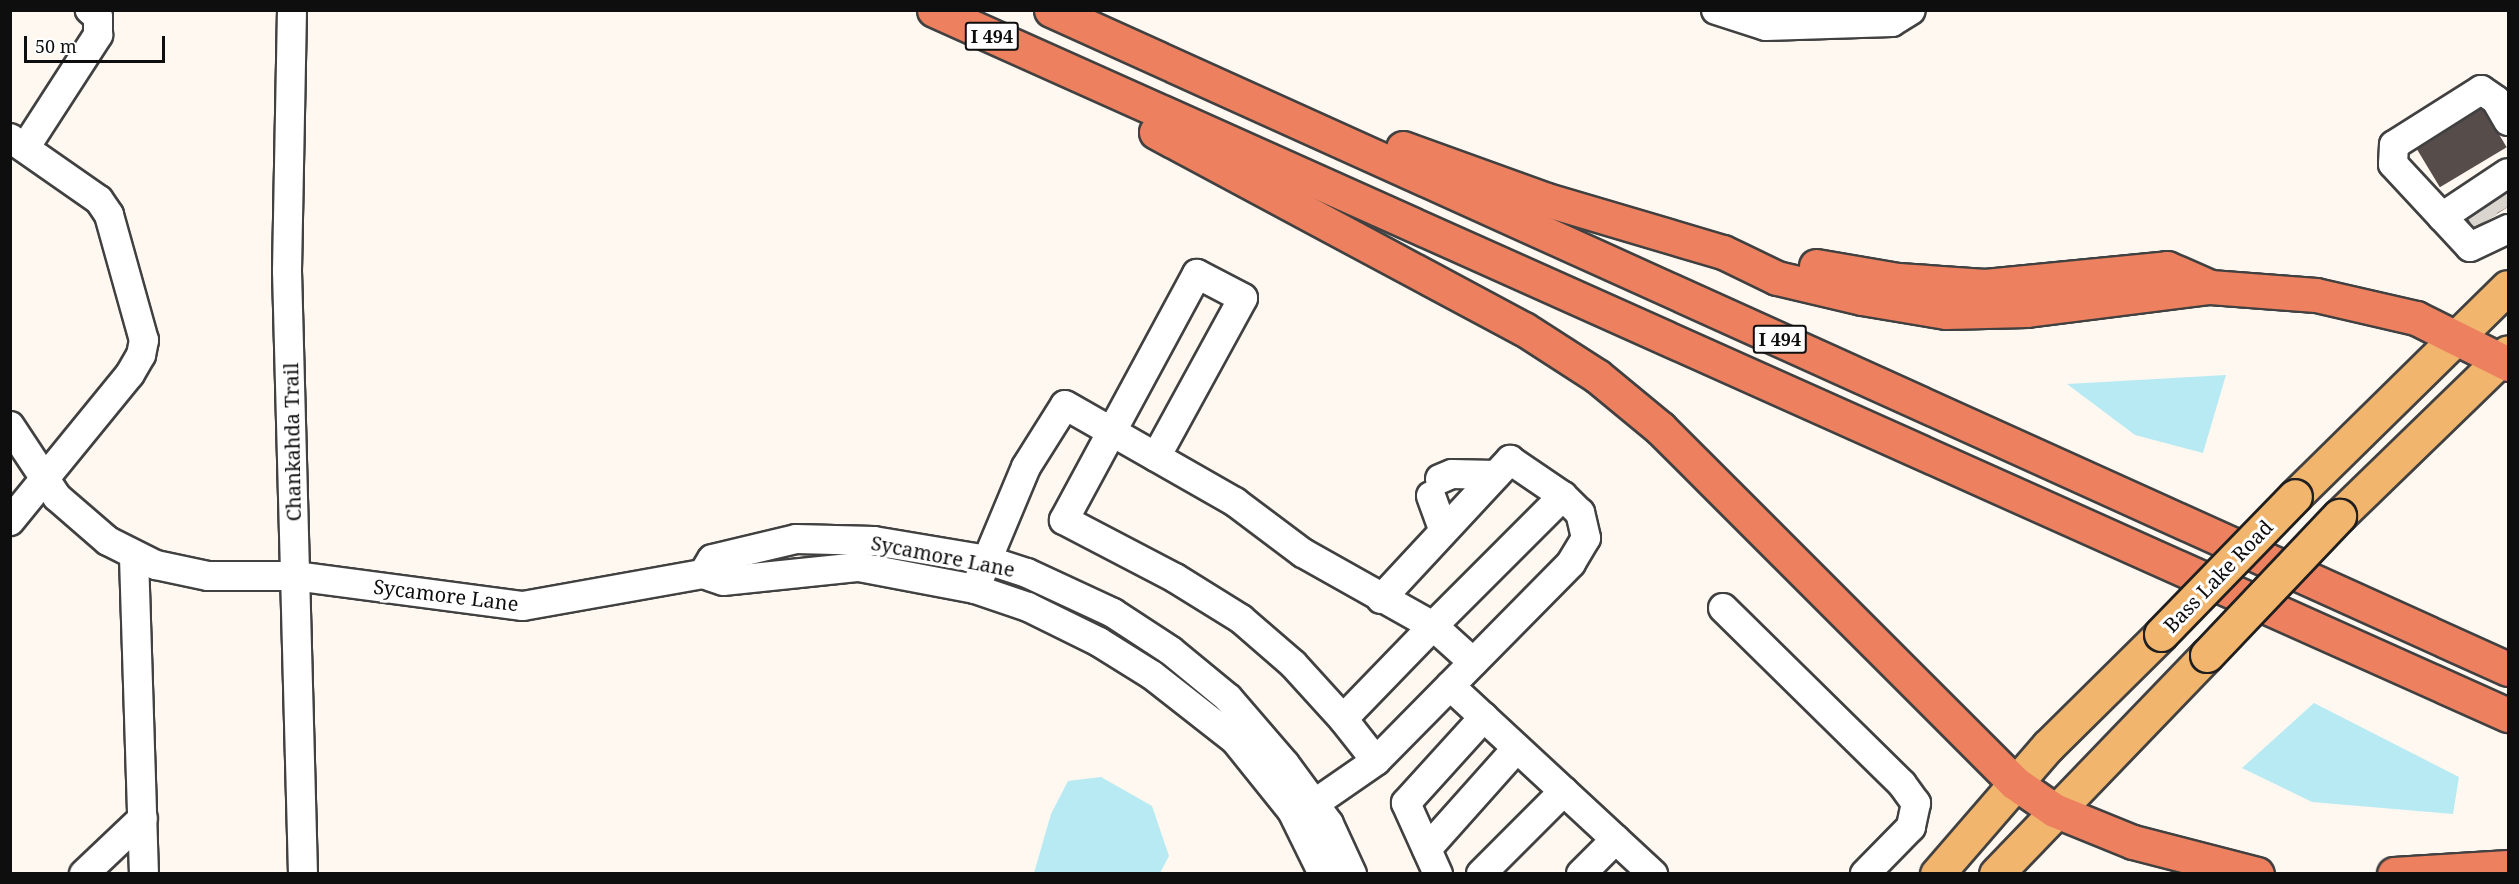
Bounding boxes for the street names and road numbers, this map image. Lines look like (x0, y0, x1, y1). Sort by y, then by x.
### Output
road number: I 494 (964, 21, 1020, 51)
road number: I 494 (1752, 324, 1808, 354)
street label: Chankahda Trail (279, 362, 305, 522)
street label: Bass Lake Road (2158, 515, 2278, 637)
street label: Sycamore Lane (869, 530, 1017, 582)
street label: Sycamore Lane (372, 574, 520, 616)

